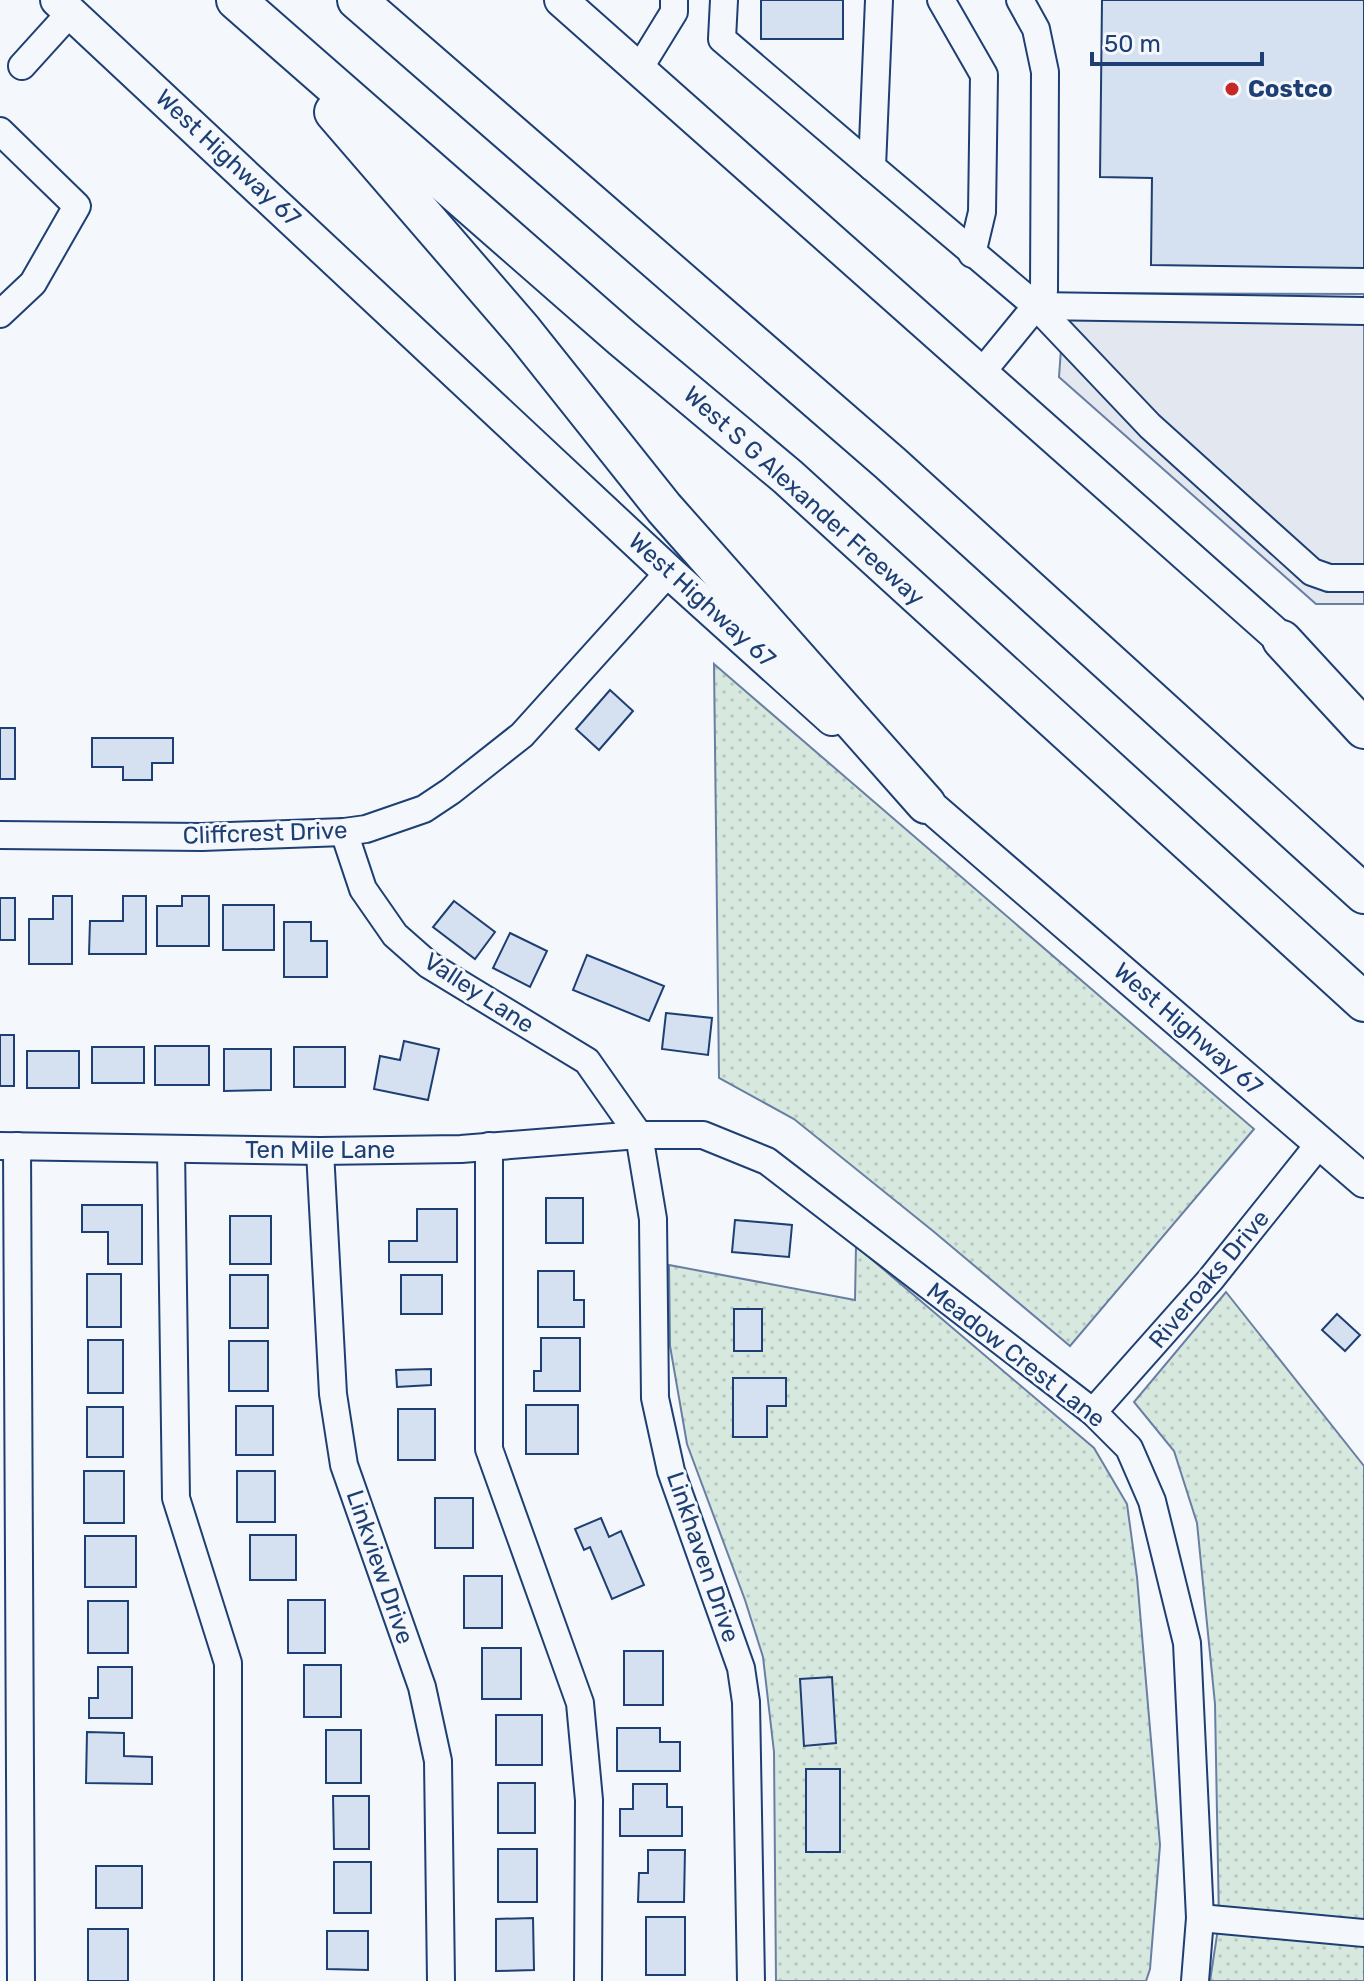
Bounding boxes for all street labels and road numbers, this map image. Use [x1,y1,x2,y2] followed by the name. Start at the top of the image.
[150,84,306,232] street label: West Highway 67
[678,381,930,611] street label: West S G Alexander Freeway
[623,527,781,673] street label: West Highway 67
[182,816,348,850] street label: Cliffcrest Drive
[419,947,539,1039] street label: Valley Lane
[1108,957,1268,1101] street label: West Highway 67
[245,1136,395,1164] street label: Ten Mile Lane
[1143,1204,1275,1354] street label: Riveroaks Drive
[921,1277,1111,1433] street label: Meadow Crest Lane
[661,1468,745,1646] street label: Linkhaven Drive
[341,1486,419,1648] street label: Linkview Drive

